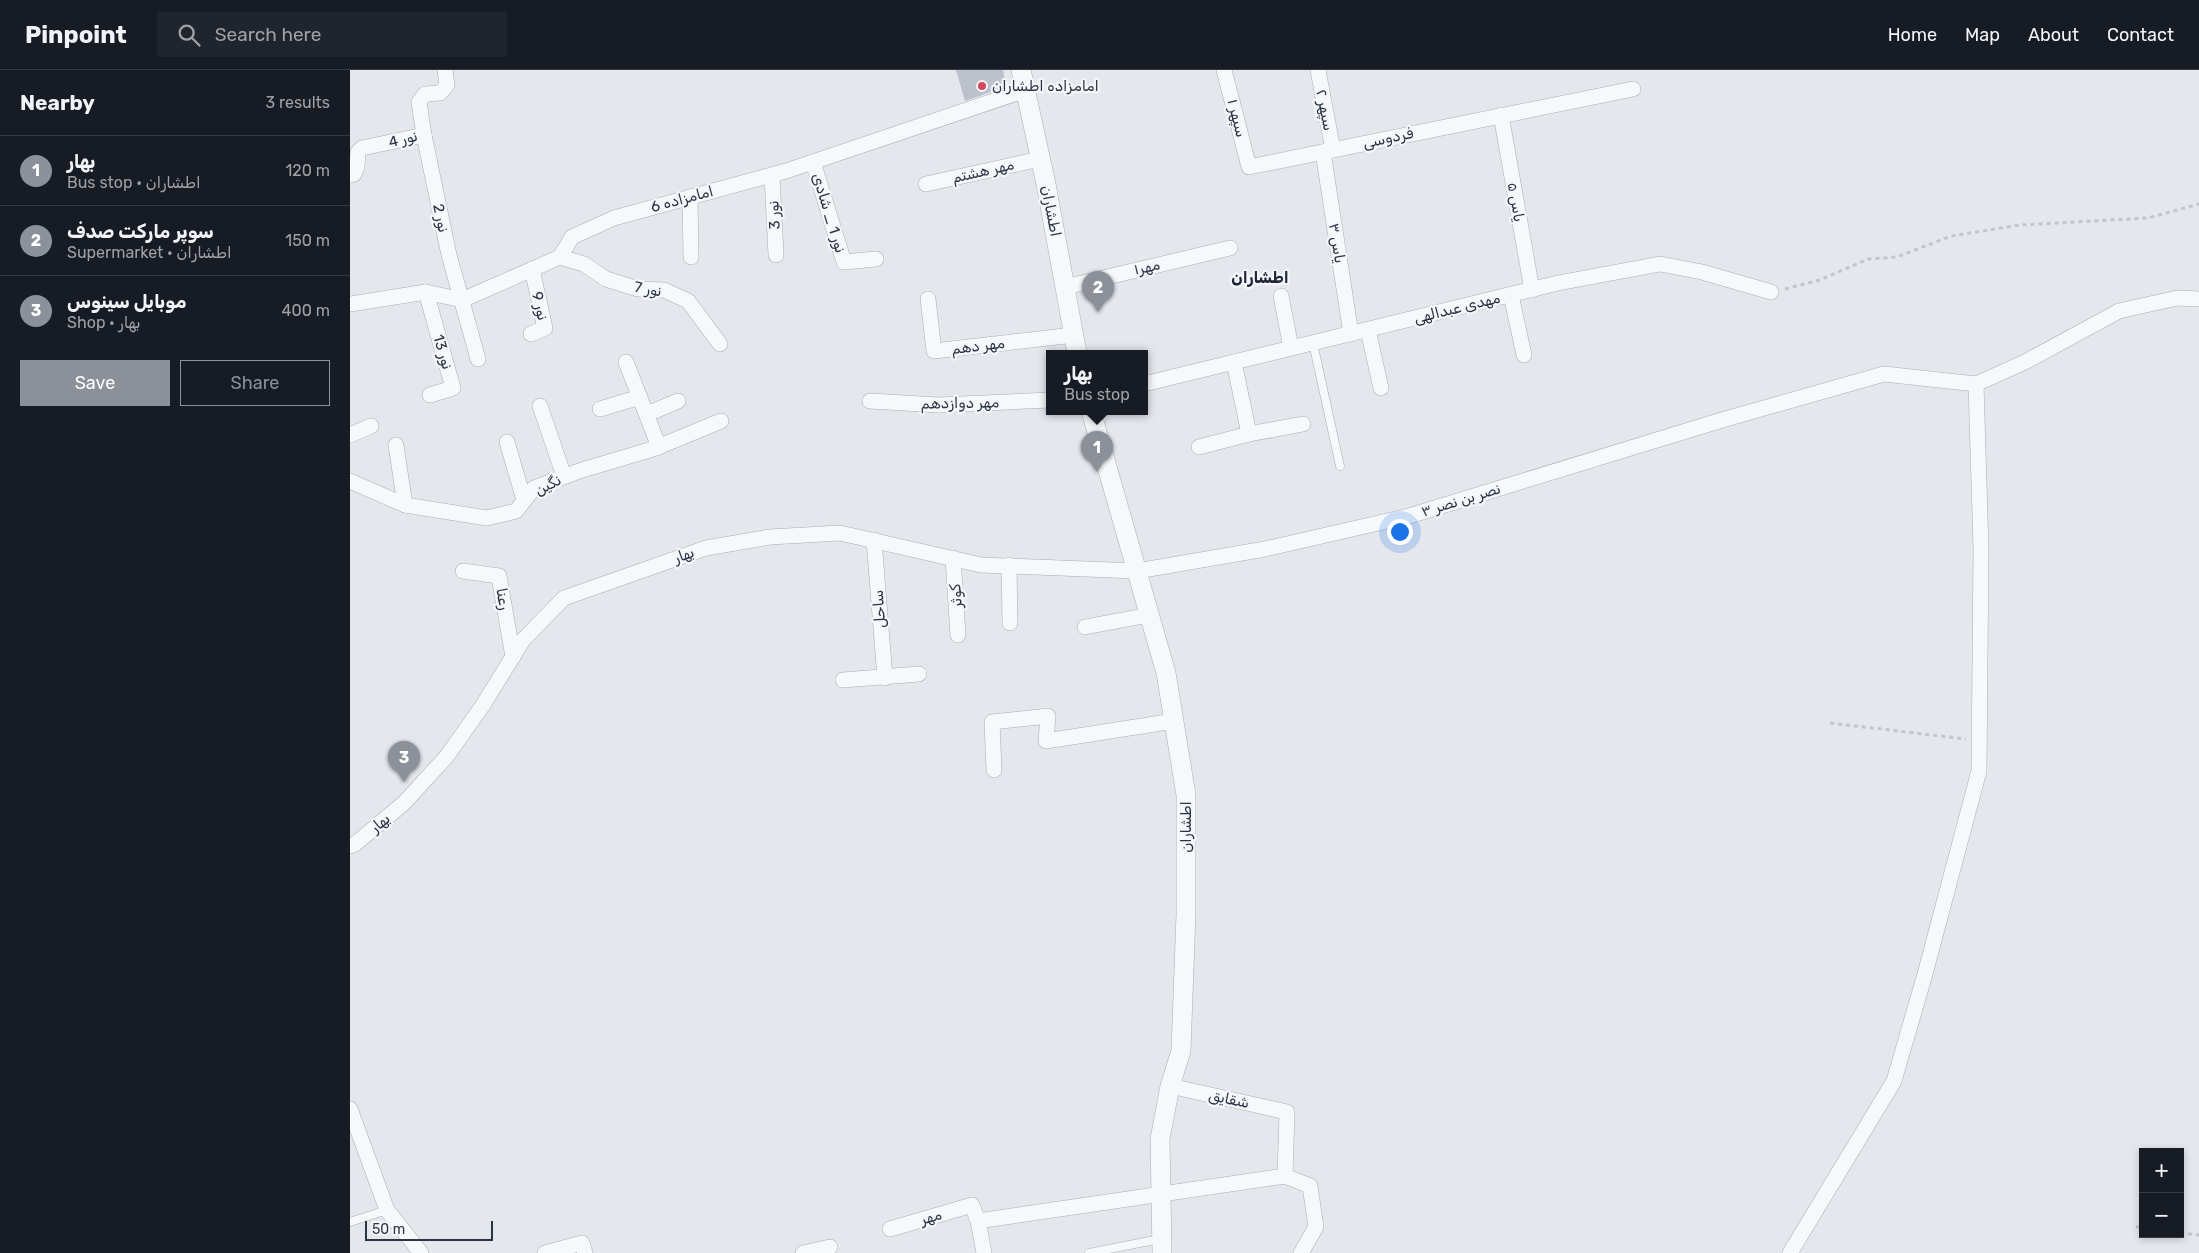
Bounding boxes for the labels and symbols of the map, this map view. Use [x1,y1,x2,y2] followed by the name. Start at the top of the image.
[992,77,1099,95] place label: امامزاده اطشاران
[976,80,988,92] marker: امامزاده اطشاران
[1311,88,1338,132] street label: سپهر ۲
[1223,97,1250,139] street label: سپهر ۱
[1361,124,1415,153] street label: فردوسی
[387,127,419,151] street label: نور 4
[950,155,1016,188] street label: مهر هشتم
[808,171,850,255] street label: نور 1 _ شادی
[1504,181,1528,223] street label: یاس ۵
[649,182,715,216] street label: امامزاده 6
[1037,184,1065,238] street label: اطشاران
[764,200,784,230] street label: نور 3
[429,202,453,234] street label: نور 2
[1325,222,1349,264] street label: یاس ۳
[1132,255,1162,279] street label: مهر۱
[1231,268,1289,287] district label: اطشاران
[1082,271,1114,312] pin: 2
[633,278,663,300] street label: نور 7
[1412,289,1502,327] street label: مهدی عبدالهی
[528,290,552,322] street label: نور 9
[429,332,457,372] street label: نور 13
[950,334,1006,359] street label: مهر دهم
[921,393,999,414] street label: مهر دوازدهم
[1081,431,1113,472] pin: 1
[532,471,564,499] street label: نگین
[1419,479,1503,521] street label: نصر بن نصر ۳
[1387,519,1413,545] your location
[670,543,697,567] street label: بهار
[946,583,966,610] street label: کوثر
[492,587,514,612] street label: رعنا
[869,589,889,629] street label: ساحل
[388,741,420,782] pin: 3
[1177,801,1195,853] street label: اطشاران
[366,810,394,837] street label: بهار
[1207,1086,1251,1112] street label: شقایق
[917,1205,944,1229] street label: مهر
[365,1218,492,1241] scale bar

